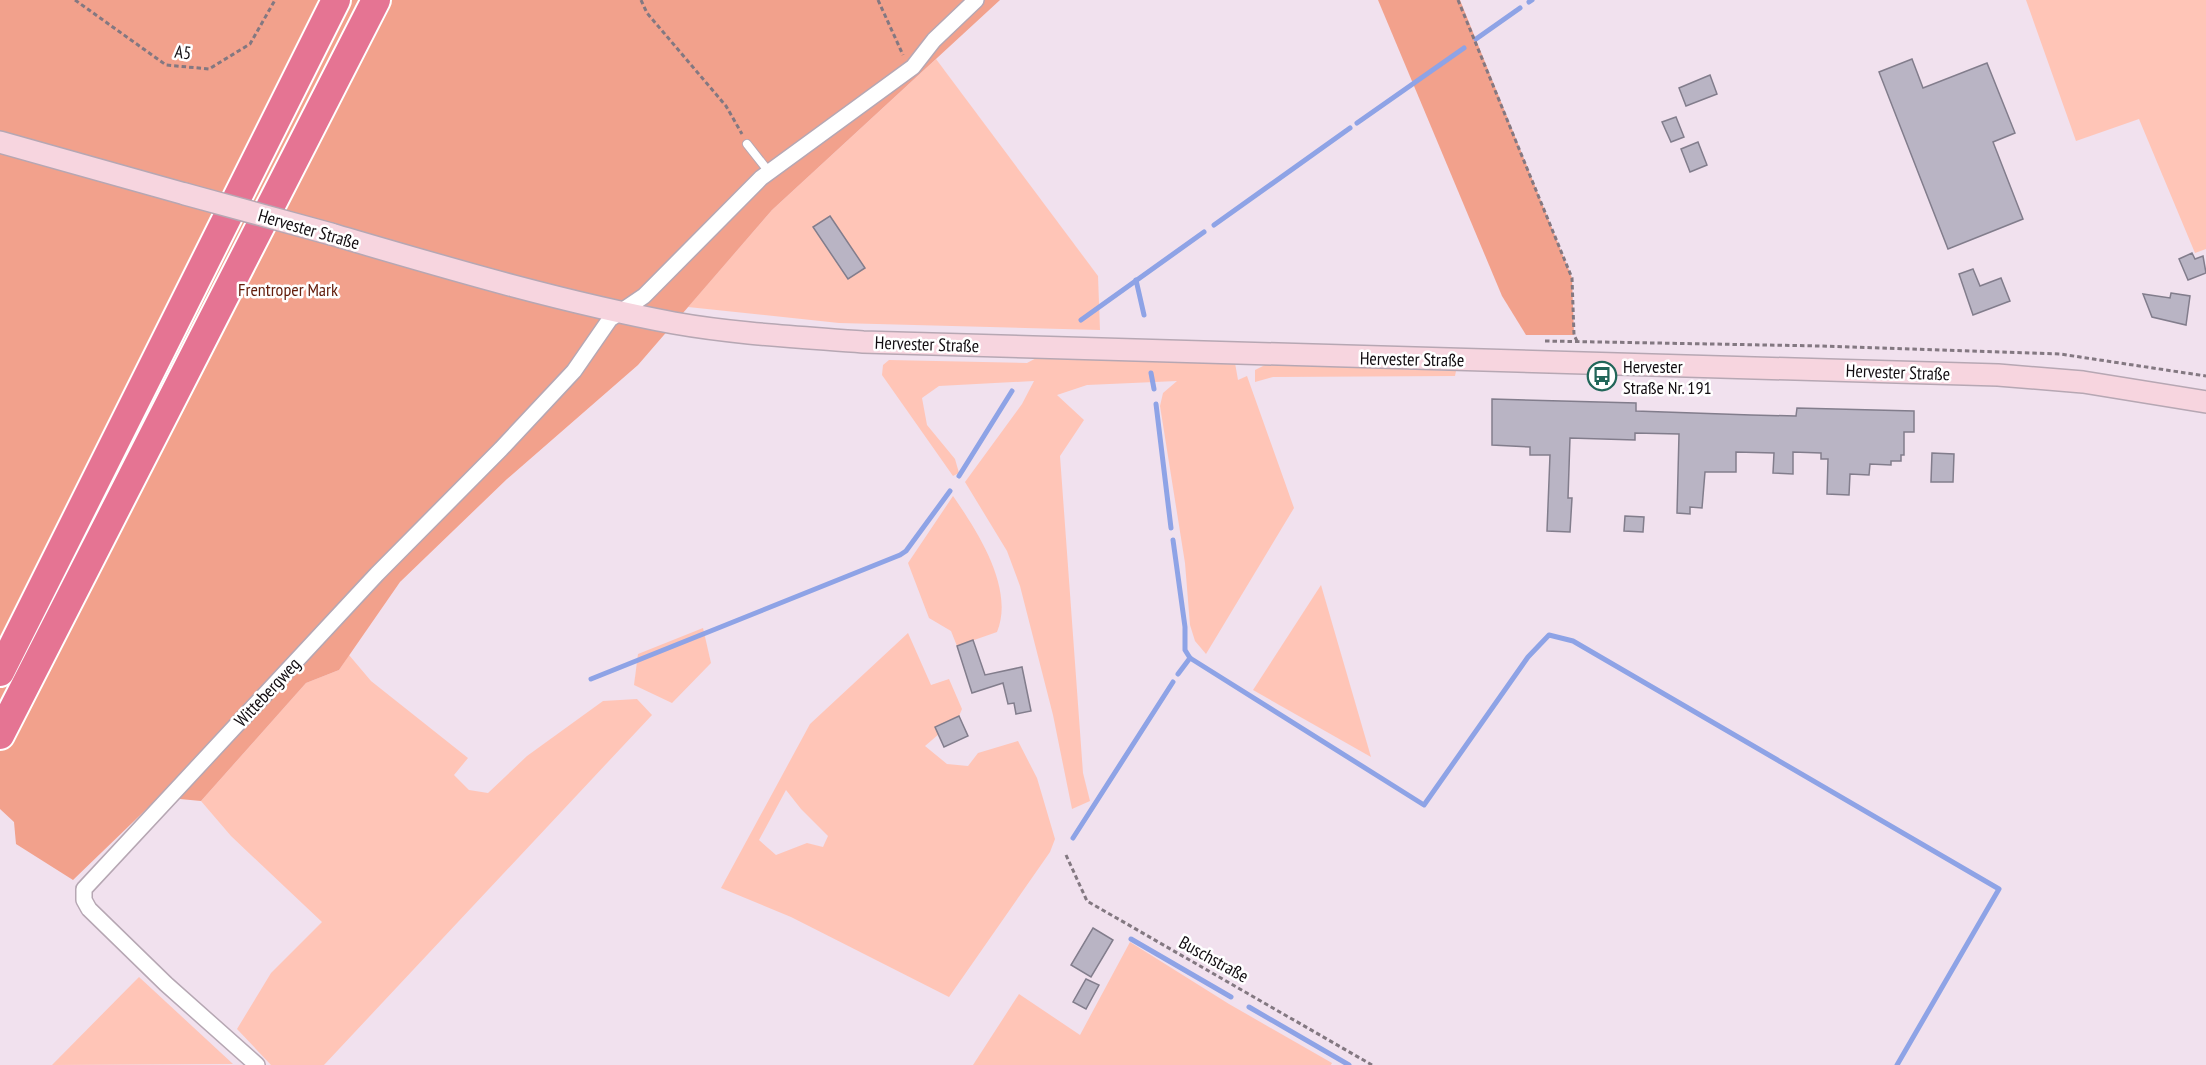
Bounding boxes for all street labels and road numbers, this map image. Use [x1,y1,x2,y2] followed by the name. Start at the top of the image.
[173,40,193,64] street label: A5
[256,204,362,254] street label: Hervester Straße
[874,331,980,357] street label: Hervester Straße
[1360,347,1464,371] street label: Hervester Straße
[1845,359,1951,385] street label: Hervester Straße
[229,652,305,732] street label: Wittebergweg
[1175,930,1253,988] street label: Buschstraße

